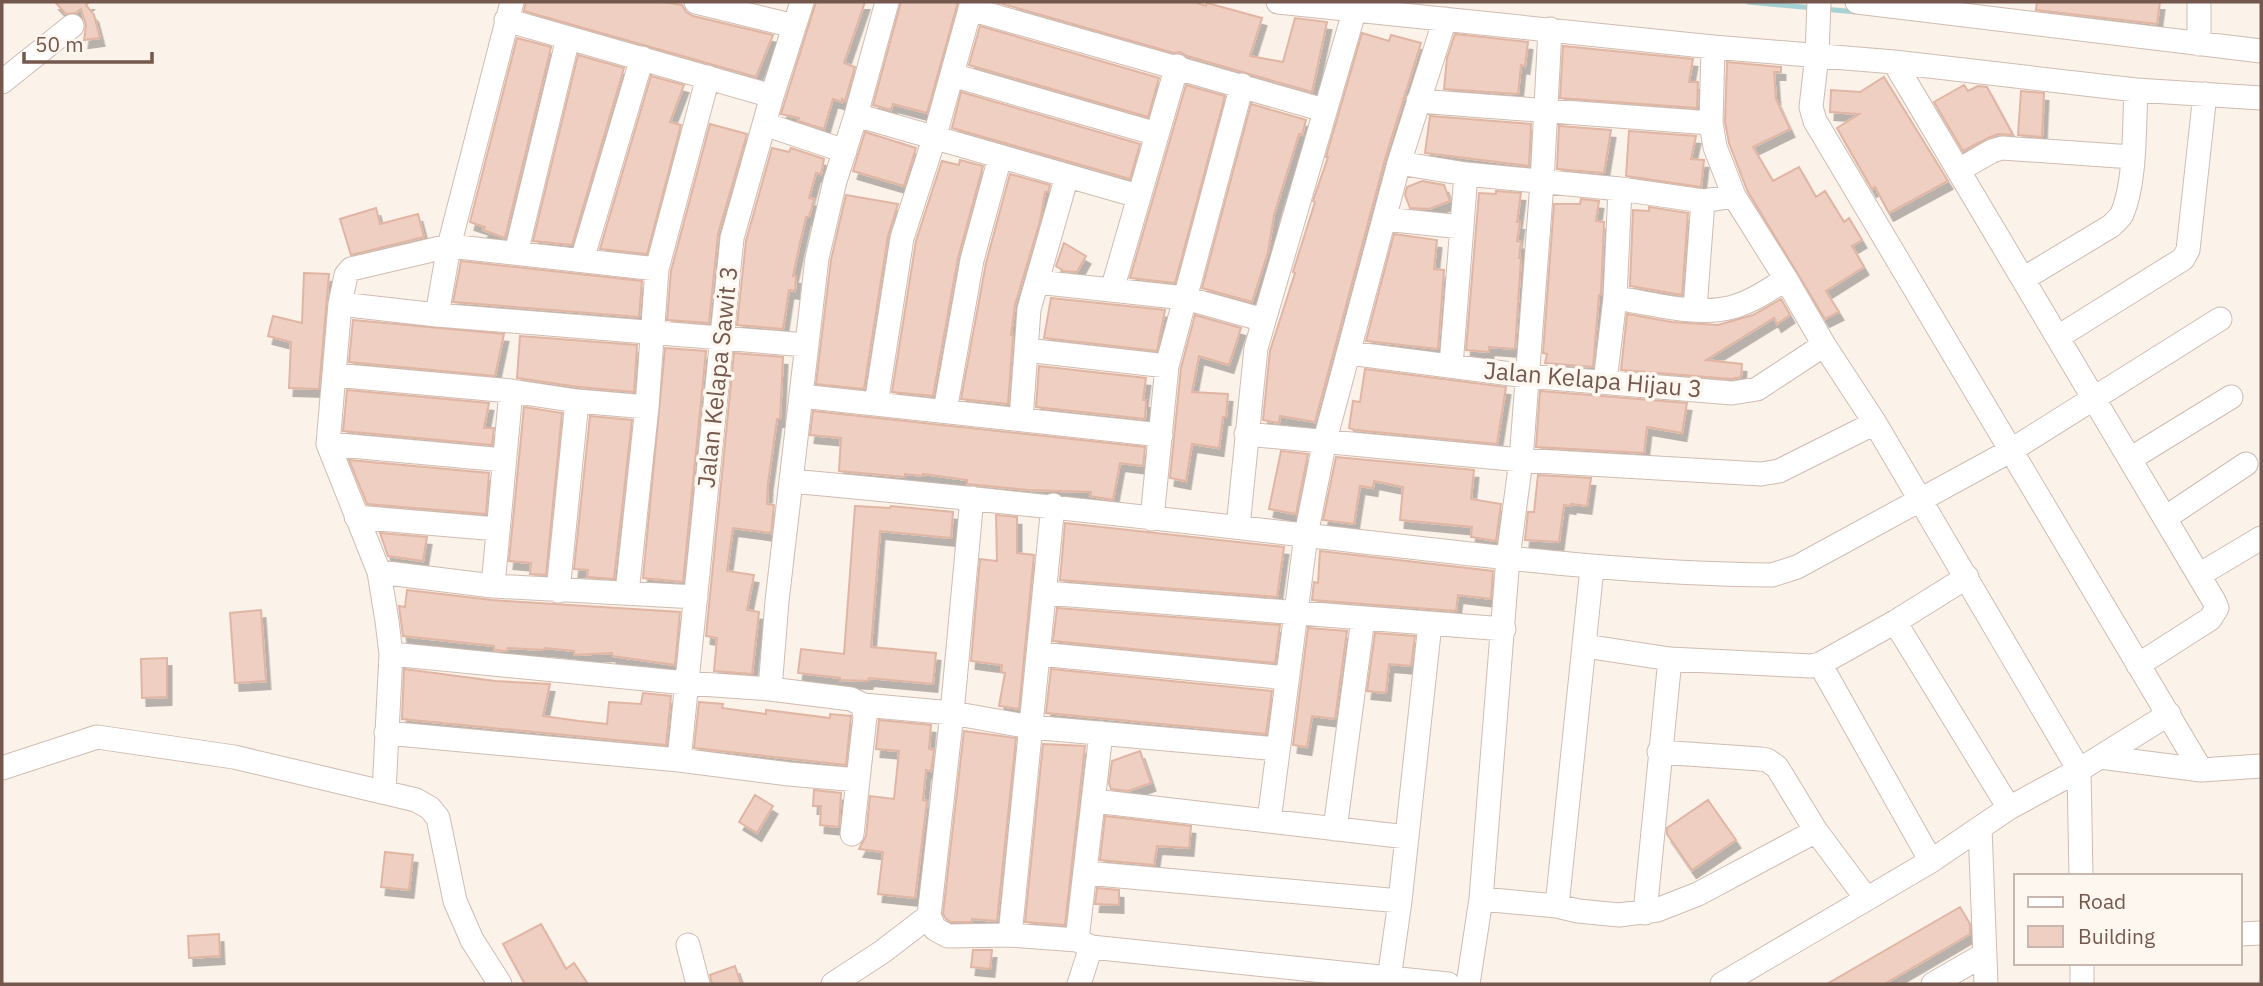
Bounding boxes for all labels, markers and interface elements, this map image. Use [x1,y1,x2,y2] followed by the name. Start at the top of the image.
[24,21,152,65] scale bar
[35,30,84,58] text: 50 m
[689,264,745,489] street label: Jalan Kelapa Sawit 3
[1483,354,1703,404] street label: Jalan Kelapa Hijau 3
[2014,874,2242,965] legend
[2078,887,2126,915] text: Road
[2078,922,2155,950] text: Building

